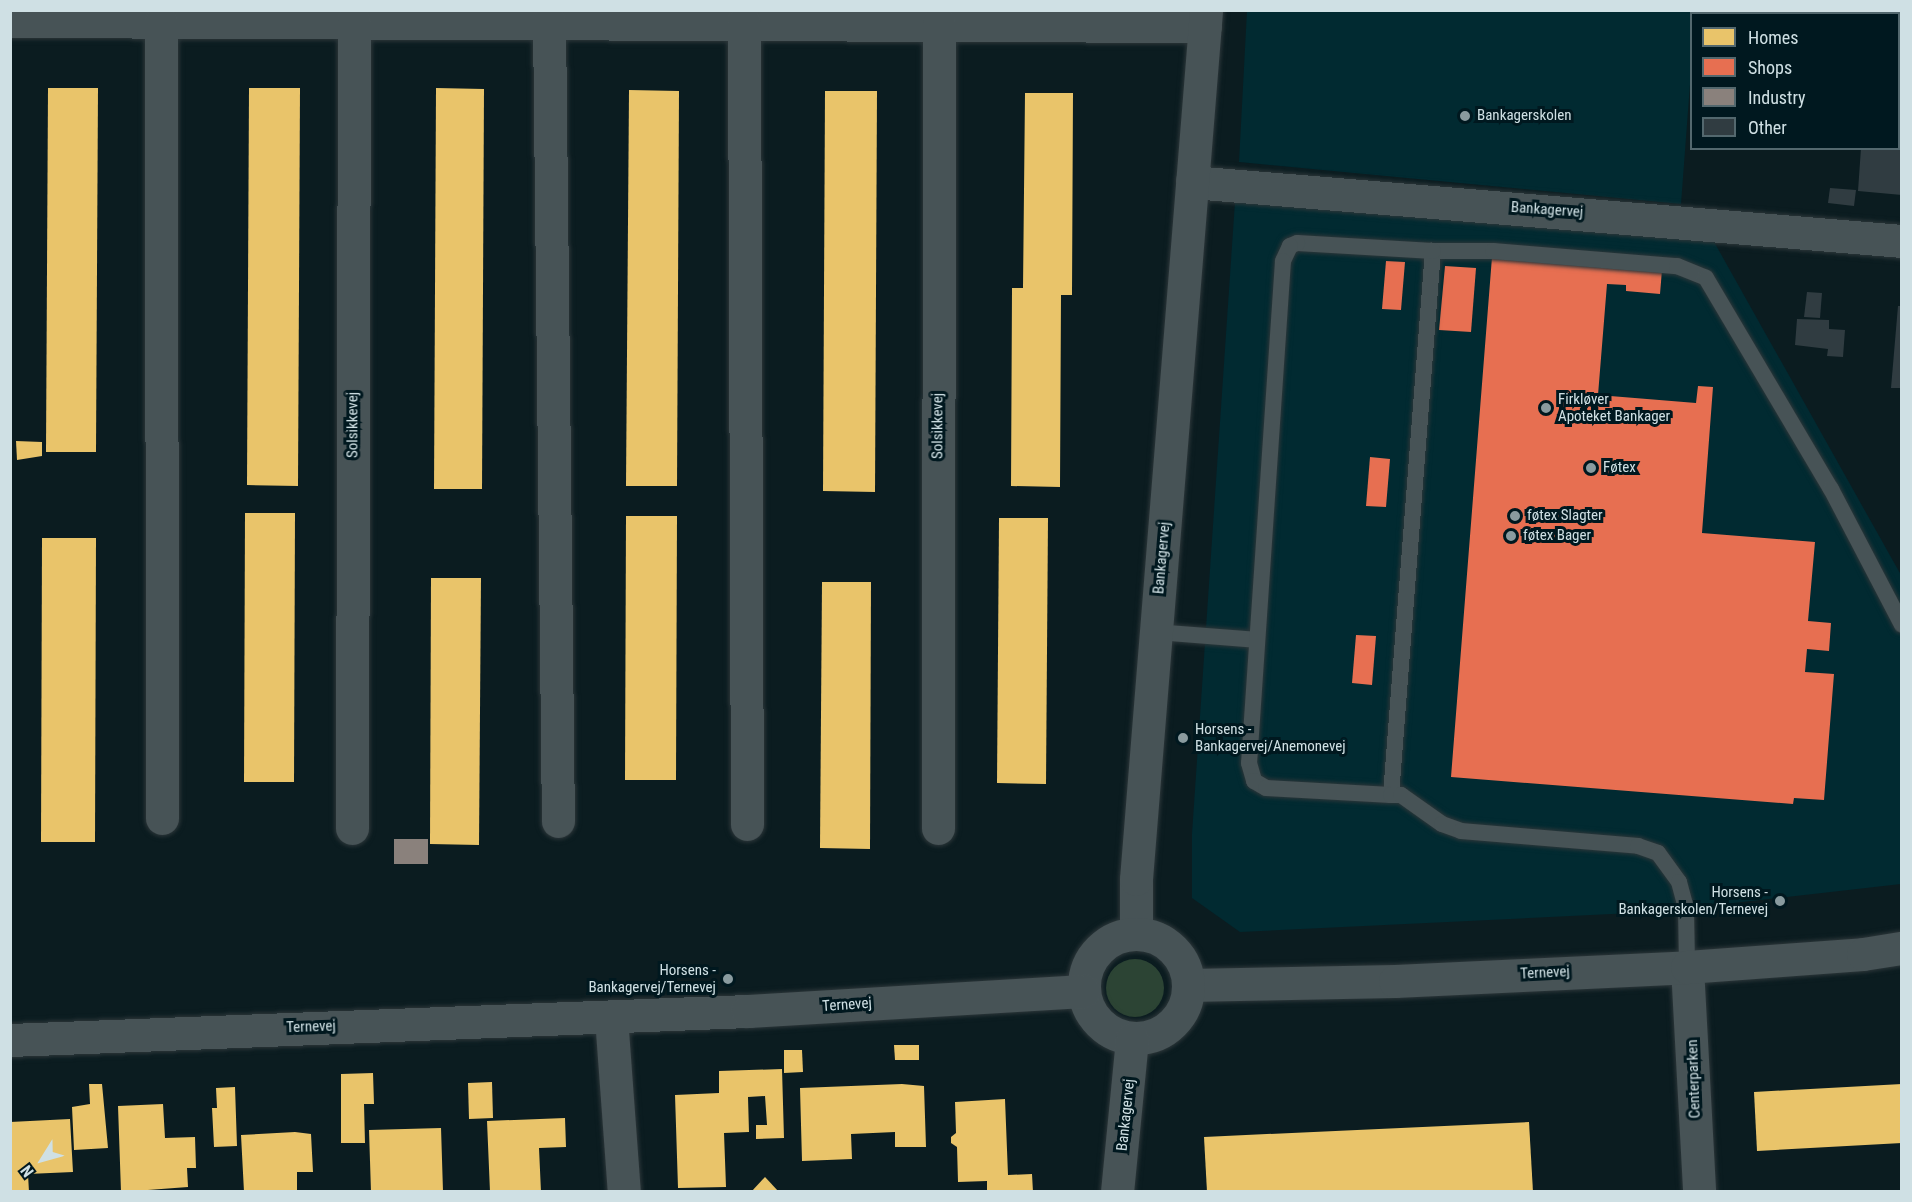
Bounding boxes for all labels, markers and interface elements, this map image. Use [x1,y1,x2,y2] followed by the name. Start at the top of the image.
[1690,12,1900,150] legend
[1748,27,1798,48] text: Homes
[1748,57,1792,78] text: Shops
[1748,87,1806,108] text: Industry
[1477,107,1571,125] place label: Bankagerskolen
[1458,109,1472,123] marker: Bankagerskolen
[1748,117,1787,138] text: Other
[1510,198,1584,222] street label: Bankagervej
[1558,390,1670,425] place label: Firkløver Apoteket Bankager
[344,392,362,458] street label: Solsikkevej
[929,393,947,459] street label: Solsikkevej
[1539,401,1553,415] marker: Firkløver Apoteket Bankager
[1603,459,1636,477] place label: Føtex
[1584,461,1598,475] marker: Føtex
[1527,507,1603,525] place label: føtex Slagter
[1508,509,1522,523] marker: føtex Slagter
[1150,521,1174,595] street label: Bankagervej
[1523,527,1591,545] place label: føtex Bager
[1504,529,1518,543] marker: føtex Bager
[1195,720,1346,755] place label: Horsens - Bankagervej/Anemonevej
[1176,731,1190,745] marker: Horsens - Bankagervej/Anemonevej
[1618,883,1768,918] place label: Horsens - Bankagerskolen/Ternevej
[1773,894,1787,908] marker: Horsens - Bankagerskolen/Ternevej
[588,961,716,996] place label: Horsens - Bankagervej/Ternevej
[1520,963,1570,983] street label: Ternevej
[721,972,735,986] marker: Horsens - Bankagervej/Ternevej
[822,994,872,1016] street label: Ternevej
[286,1017,336,1037] street label: Ternevej
[1684,1039,1704,1119] street label: Centerparken
[1113,1078,1139,1152] street label: Bankagervej
[12,1130,72,1190] north arrow
[17,1162,38,1181] text: N

